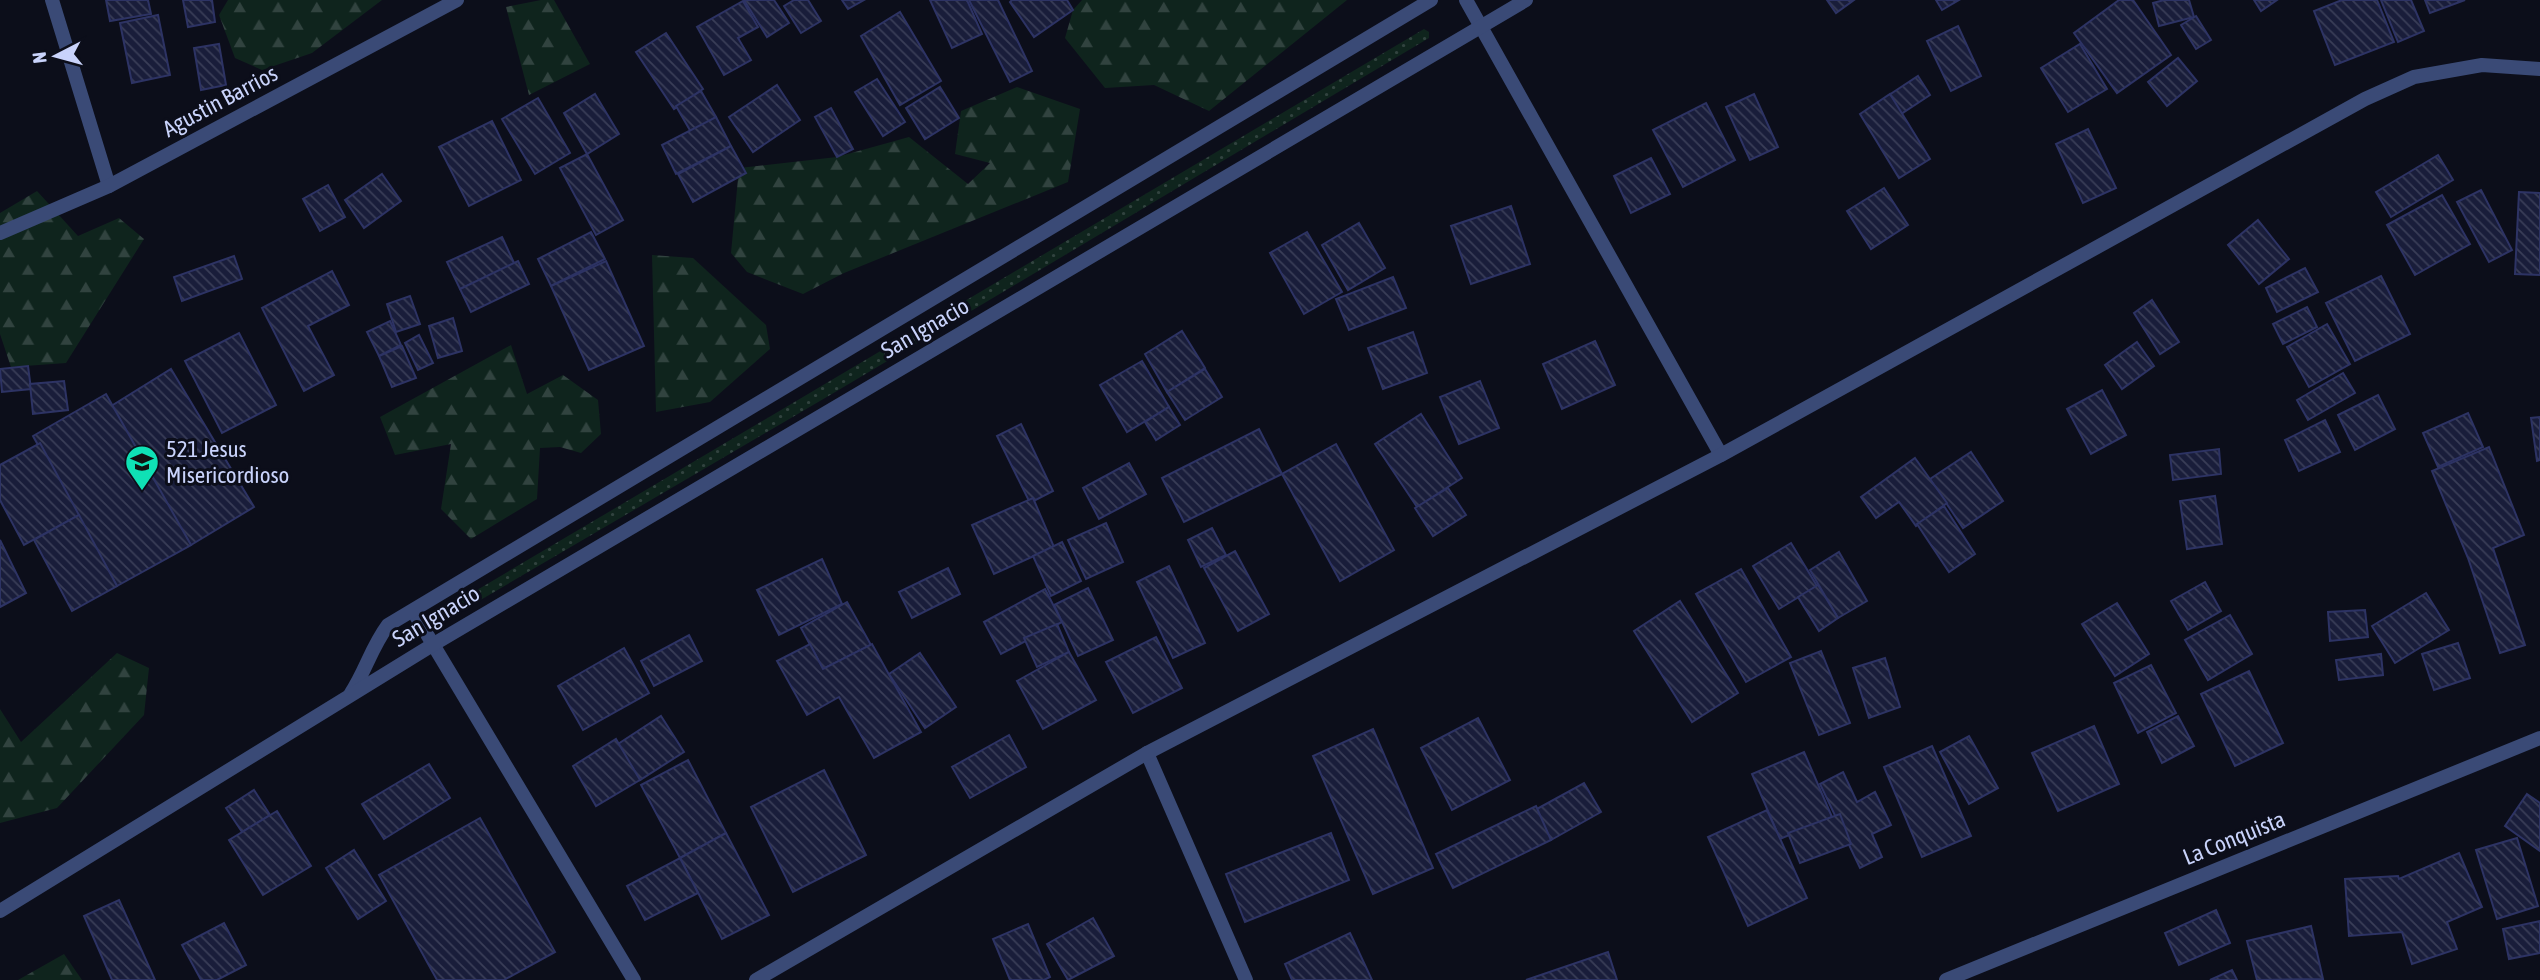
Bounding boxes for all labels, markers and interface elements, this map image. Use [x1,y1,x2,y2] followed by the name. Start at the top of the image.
[21,21,91,91] north arrow
[28,51,51,65] text: N
[158,60,282,142] street label: Agustin Barrios
[877,293,973,363] street label: San Ignacio
[166,436,289,488] place label: 521 Jesus Misericordioso
[123,443,161,492] school or university icon: 521 Jesus Misericordioso
[388,580,484,652] street label: San Ignacio
[2179,806,2289,870] street label: La Conquista

